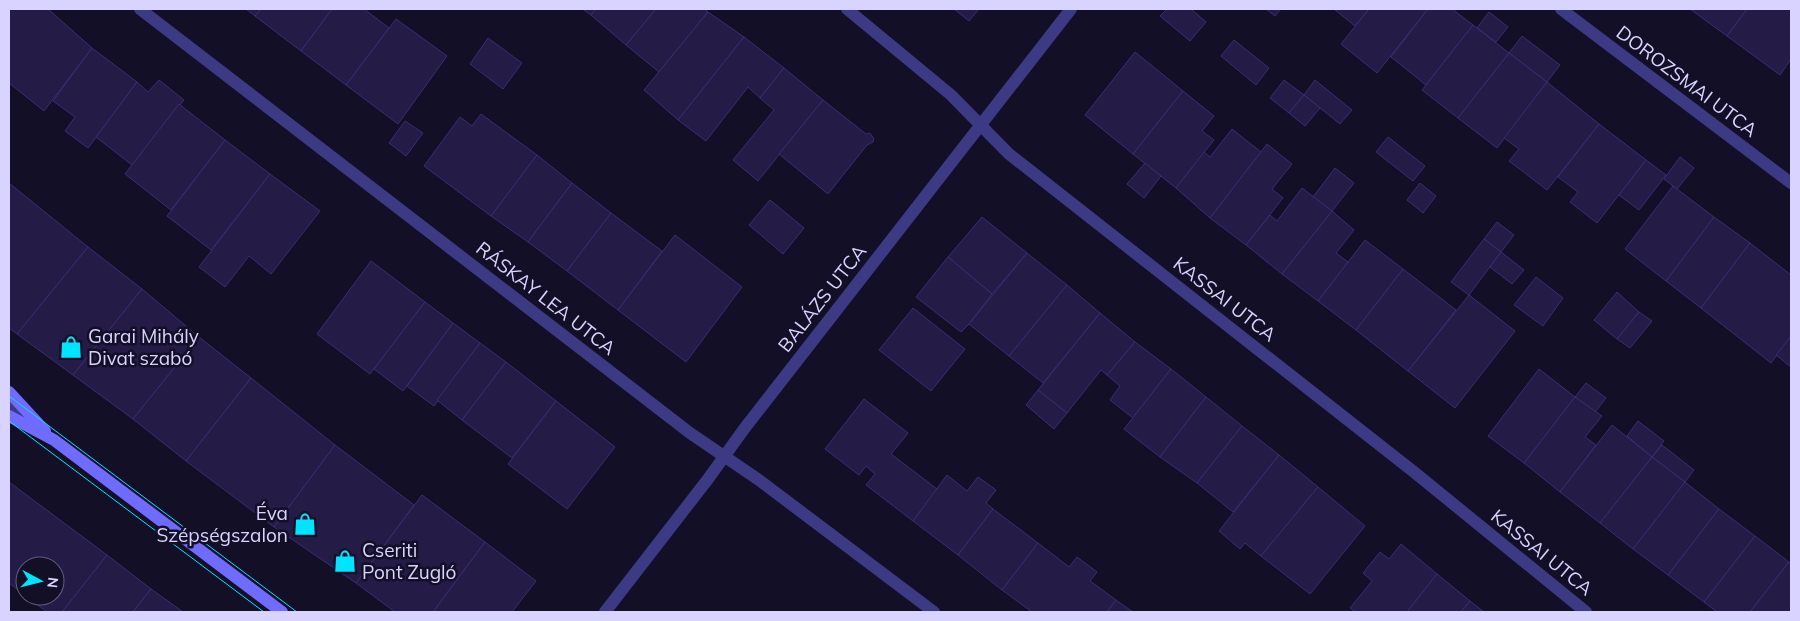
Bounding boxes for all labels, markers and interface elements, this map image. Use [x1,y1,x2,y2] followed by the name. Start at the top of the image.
[1612,20,1762,142] street label: DOROZSMAI UTCA
[471,236,621,360] street label: RÁSKAY LEA UTCA
[773,240,871,356] street label: BALÁZS UTCA
[1169,251,1281,347] street label: KASSAI UTCA
[88,324,199,370] place label: Garai Mihály Divat szabó
[58,334,84,360] shop icon: Garai Mihály Divat szabó
[157,501,288,547] place label: Éva Szépségszalon
[1486,504,1598,600] street label: KASSAI UTCA
[292,511,318,537] shop icon: Éva Szépségszalon
[362,538,456,584] place label: Cseriti Pont Zugló
[332,548,358,574] shop icon: Cseriti Pont Zugló
[15,556,65,606] north arrow
[43,576,62,589] text: N

